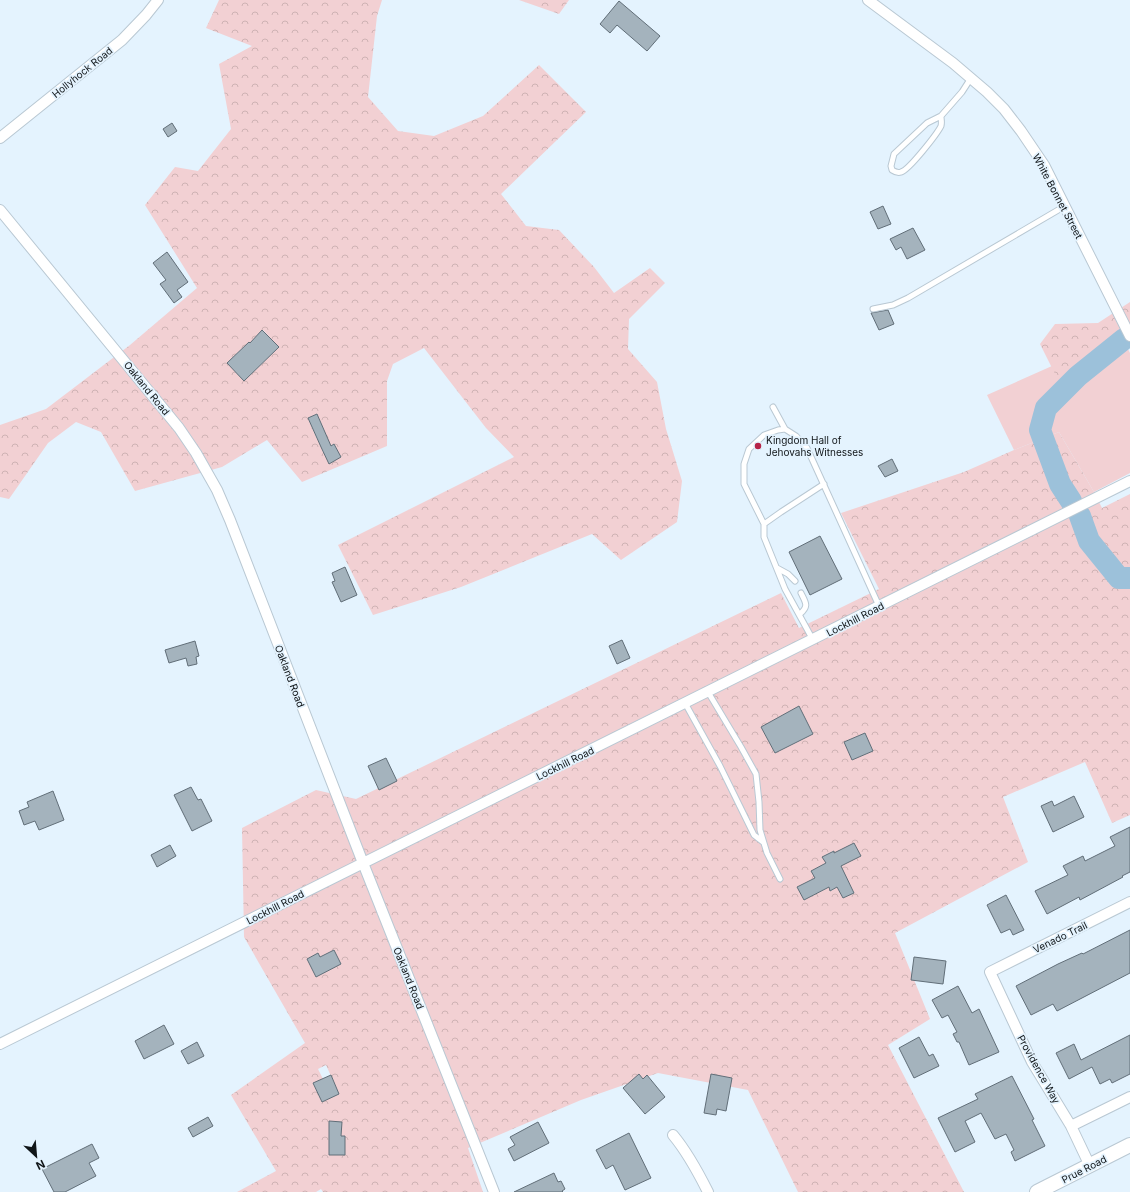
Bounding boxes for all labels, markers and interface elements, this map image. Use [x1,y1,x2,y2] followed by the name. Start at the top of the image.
[49,44,115,100] street label: Hollyhock Road
[1031,151,1086,241] street label: White Bonnet Street
[122,359,172,417] street label: Oakland Road
[766,434,863,458] place label: Kingdom Hall of Jehovahs Witnesses
[753,441,763,451] marker: Kingdom Hall of Jehovahs Witnesses
[824,599,886,639] street label: Lockhill Road
[273,643,307,709] street label: Oakland Road
[534,744,596,782] street label: Lockhill Road
[244,887,306,927] street label: Lockhill Road
[1031,919,1089,955] street label: Venado Trail
[391,945,427,1011] street label: Oakland Road
[1015,1033,1063,1106] street label: Providence Way
[16,1136,56,1176] north arrow
[1060,1153,1108,1185] street label: Prue Road
[34,1157,47,1173] text: N

